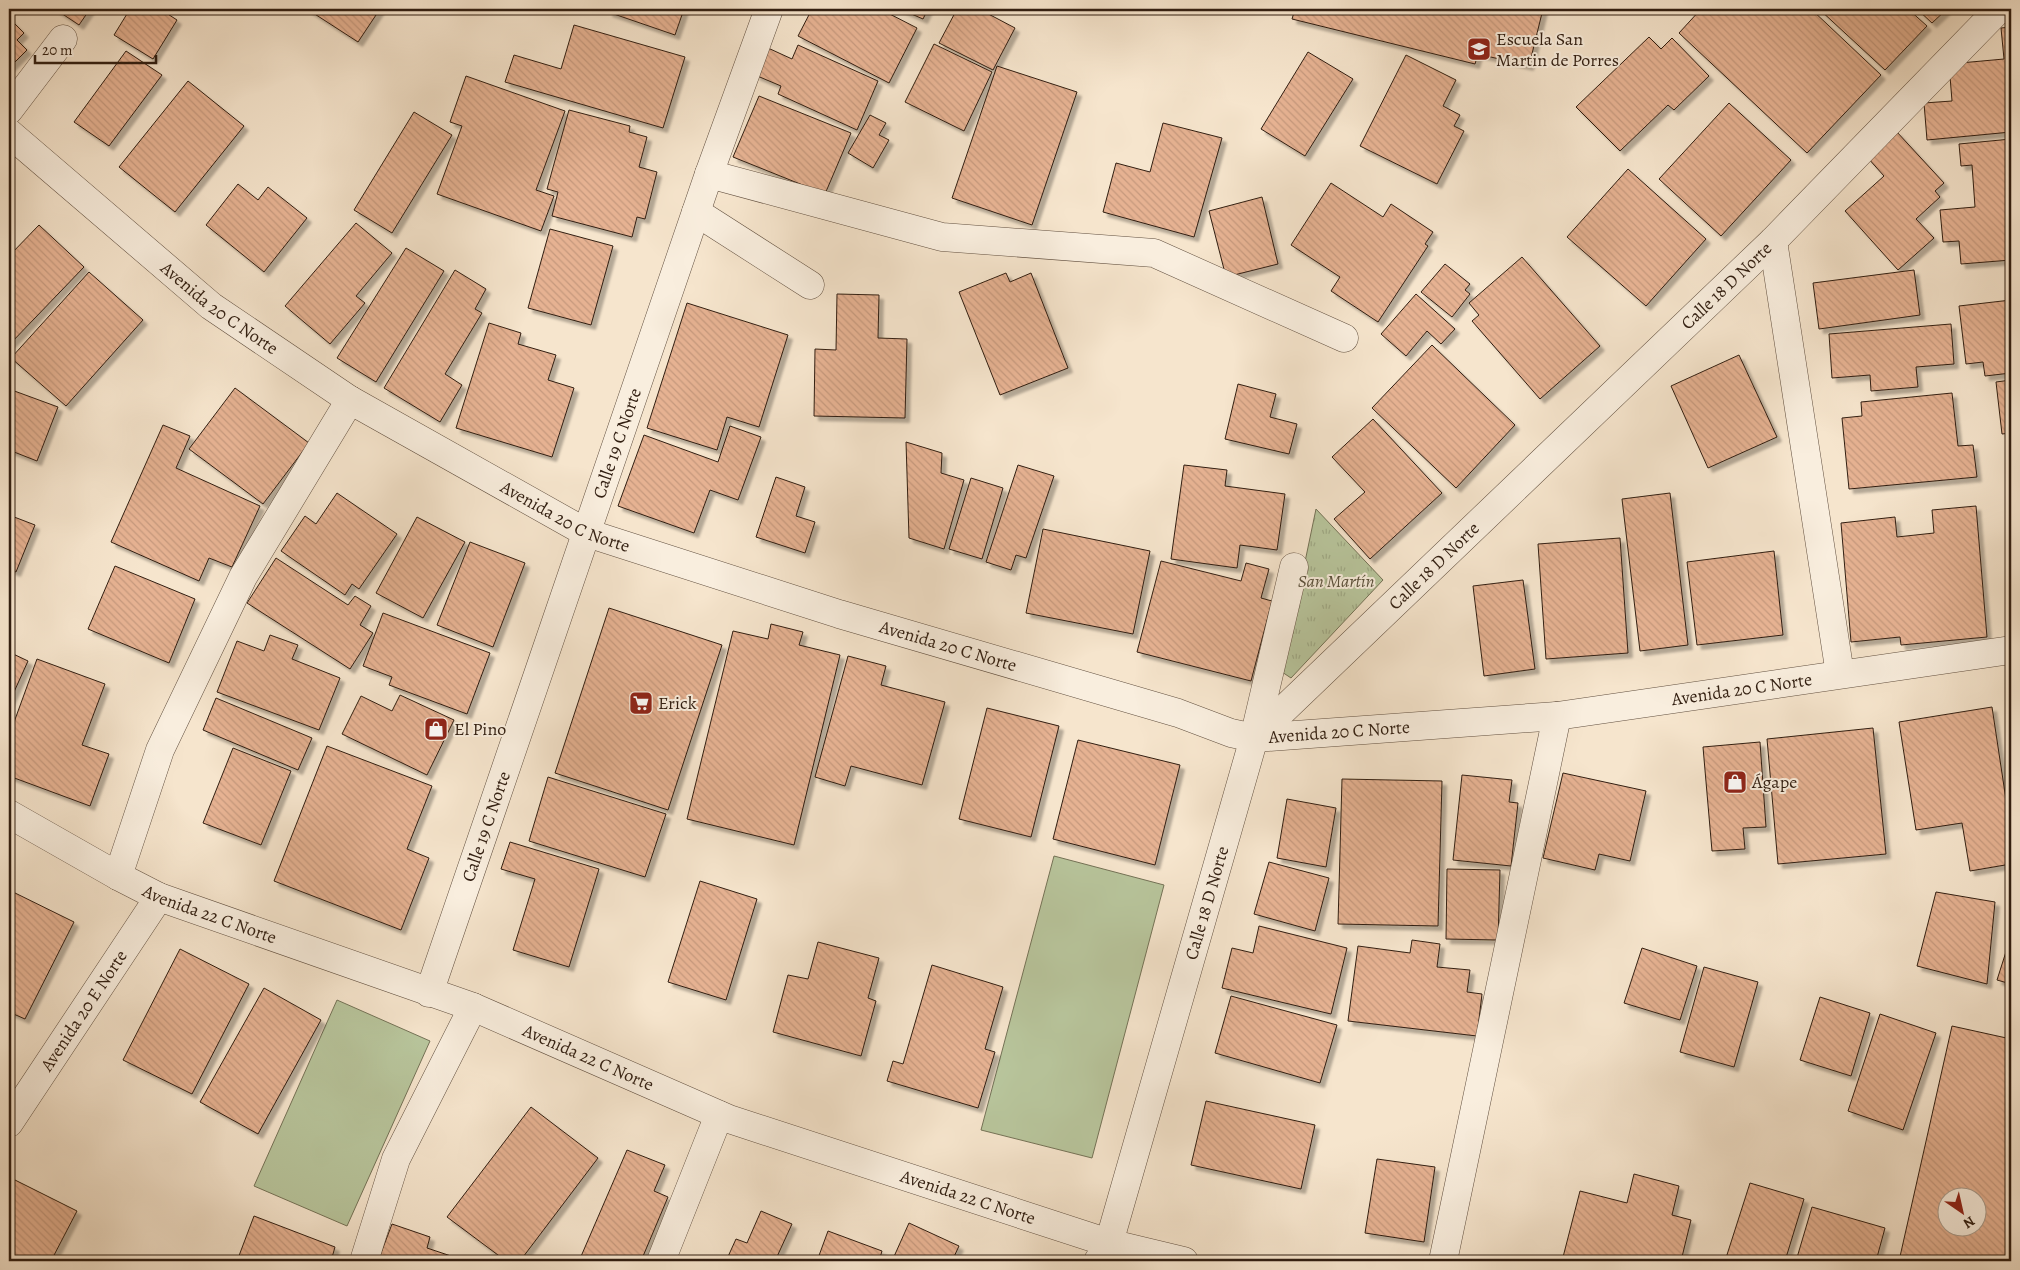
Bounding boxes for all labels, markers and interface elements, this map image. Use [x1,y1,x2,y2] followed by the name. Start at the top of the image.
[1496,27,1619,72] place label: Escuela San Martin de Porres
[35,32,156,64] scale bar
[1466,36,1492,62] school or university icon: Escuela San Martin de Porres
[42,40,73,60] text: 20 m
[1676,236,1777,335] street label: Calle 18 D Norte
[155,255,283,360] street label: Avenida 20 C Norte
[587,385,647,502] street label: Calle 19 C Norte
[495,474,633,558] street label: Avenida 20 C Norte
[1383,517,1485,615] street label: Calle 18 D Norte
[1298,569,1374,593] park label: San Martín
[876,614,1020,677] street label: Avenida 20 C Norte
[1669,667,1814,711] street label: Avenida 20 C Norte
[628,690,654,716] supermarket icon: Erick
[658,691,697,715] place label: Erick
[1267,715,1411,749] street label: Avenida 20 C Norte
[423,716,449,742] shop icon: El Pino
[454,717,506,741] place label: El Pino
[456,768,516,885] street label: Calle 19 C Norte
[1722,769,1748,795] shop icon: Ágape
[1751,770,1797,794] place label: Ágape
[1179,843,1234,963] street label: Calle 18 D Norte
[138,878,280,949] street label: Avenida 22 C Norte
[34,945,133,1077] street label: Avenida 20 E Norte
[518,1018,658,1097] street label: Avenida 22 C Norte
[896,1163,1039,1230] street label: Avenida 22 C Norte
[1938,1188,1988,1238] north arrow
[1959,1212,1979,1233] text: N

